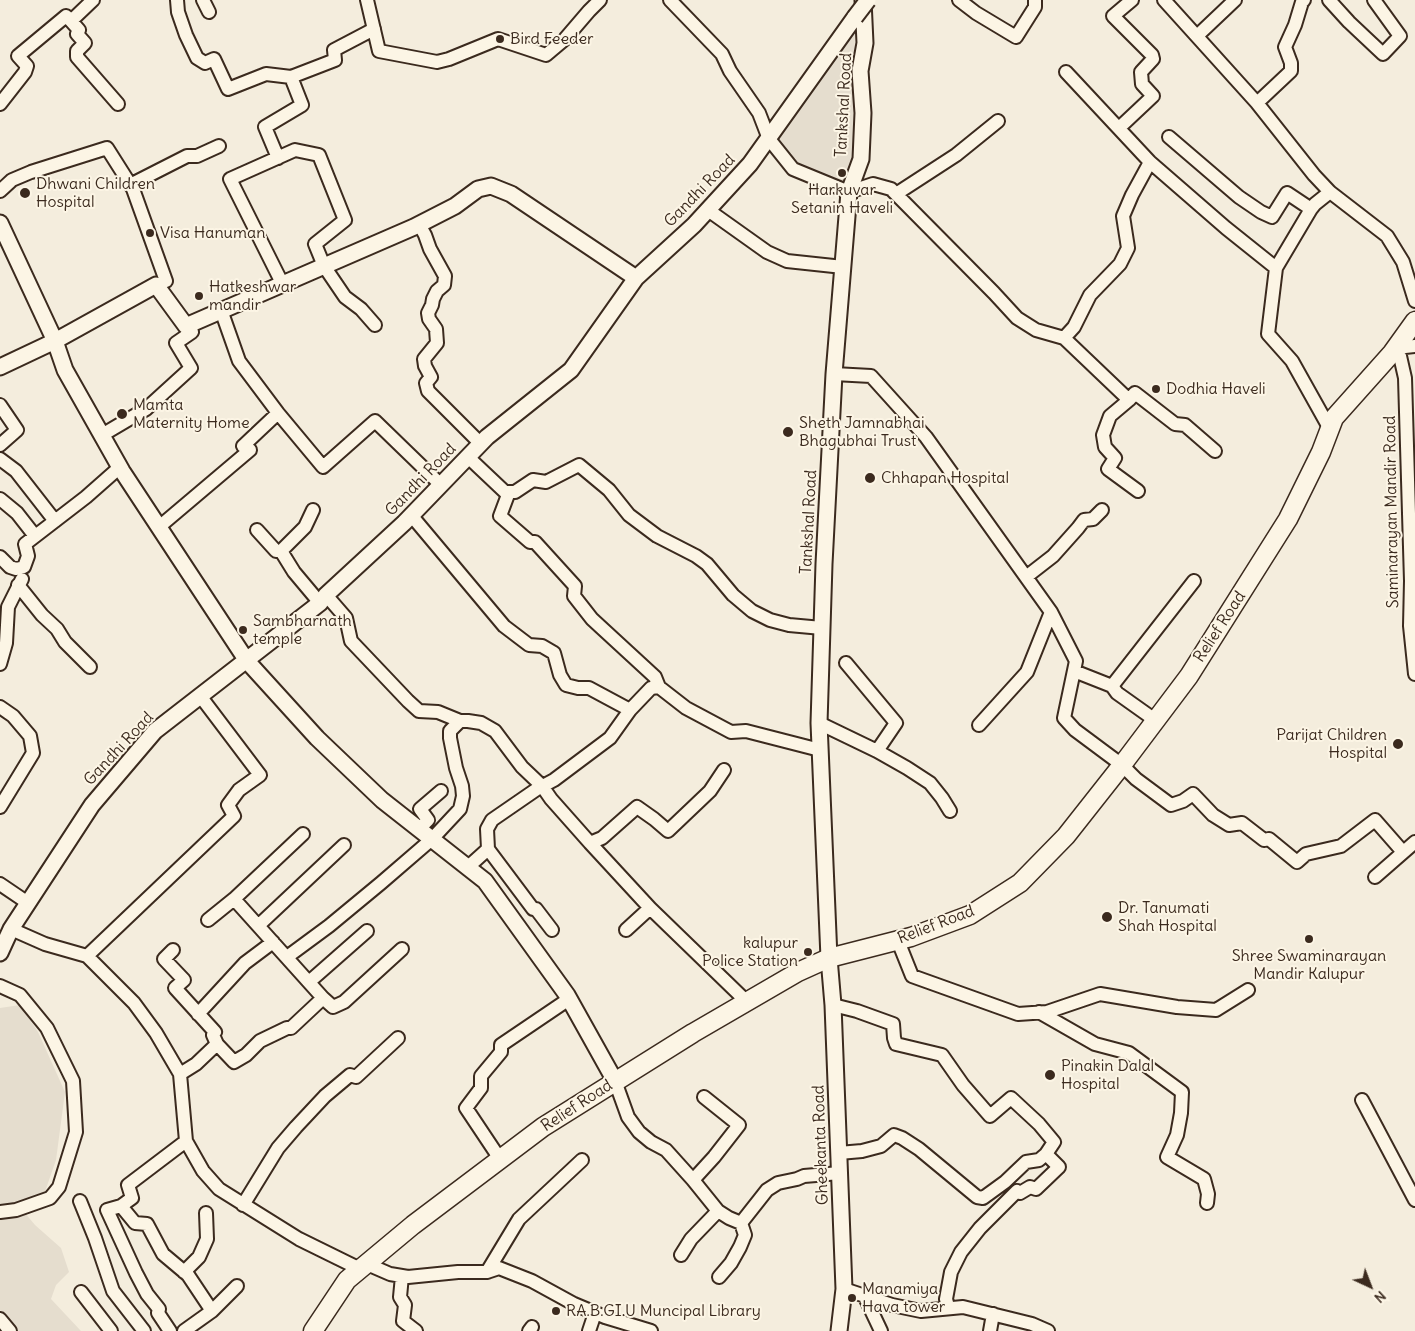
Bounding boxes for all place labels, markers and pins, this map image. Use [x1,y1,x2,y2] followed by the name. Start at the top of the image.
[510,29,594,49] place label: Bird Feeder
[494,33,506,45] marker: Bird Feeder
[836,167,848,179] marker: Harkuvar Setanin Haveli
[36,174,155,212] place label: Dhwani Children Hospital
[791,180,893,218] place label: Harkuvar Setanin Haveli
[18,186,32,200] marker: Dhwani Children Hospital
[160,223,265,243] place label: Visa Hanuman
[144,227,156,239] marker: Visa Hanuman
[209,277,296,315] place label: Hatkeshwar mandir
[193,290,205,302] marker: Hatkeshwar mandir
[1166,379,1266,399] place label: Dodhia Haveli
[1150,383,1162,395] marker: Dodhia Haveli
[133,395,250,433] place label: Mamta Maternity Home
[115,407,129,421] marker: Mamta Maternity Home
[799,413,925,451] place label: Sheth Jamnabhai Bhagubhai Trust
[781,425,795,439] marker: Sheth Jamnabhai Bhagubhai Trust
[881,468,1009,488] place label: Chhapan Hospital
[863,471,877,485] marker: Chhapan Hospital
[253,611,352,649] place label: Sambharnath temple
[237,624,249,636] marker: Sambharnath temple
[1276,725,1387,763] place label: Parijat Children Hospital
[1391,737,1405,751] marker: Parijat Children Hospital
[1118,898,1217,936] place label: Dr. Tanumati Shah Hospital
[1100,910,1114,924] marker: Dr. Tanumati Shah Hospital
[702,933,798,971] place label: kalupur Police Station
[1303,933,1315,945] marker: Shree Swaminarayan Mandir Kalupur
[802,946,814,958] marker: kalupur Police Station
[1232,946,1386,984] place label: Shree Swaminarayan Mandir Kalupur
[1061,1056,1154,1094] place label: Pinakin Dalal Hospital
[1043,1068,1057,1082] marker: Pinakin Dalal Hospital
[862,1279,945,1317] place label: Manamiya Hava tower
[846,1292,858,1304] marker: Manamiya Hava tower
[566,1301,761,1321] place label: RA.B.GI.U Muncipal Library
[550,1305,562,1317] marker: RA.B.GI.U Muncipal Library

